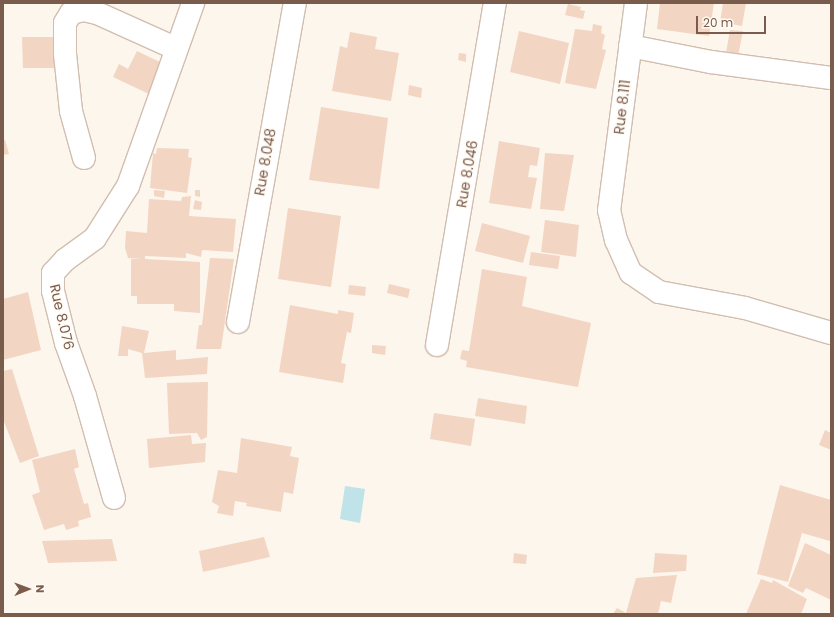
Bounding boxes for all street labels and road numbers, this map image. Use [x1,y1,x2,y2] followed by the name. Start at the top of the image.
[610,79,634,135] street label: Rue 8.111
[251,127,279,197] street label: Rue 8.048
[453,139,481,209] street label: Rue 8.046
[46,282,78,352] street label: Rue 8.076

